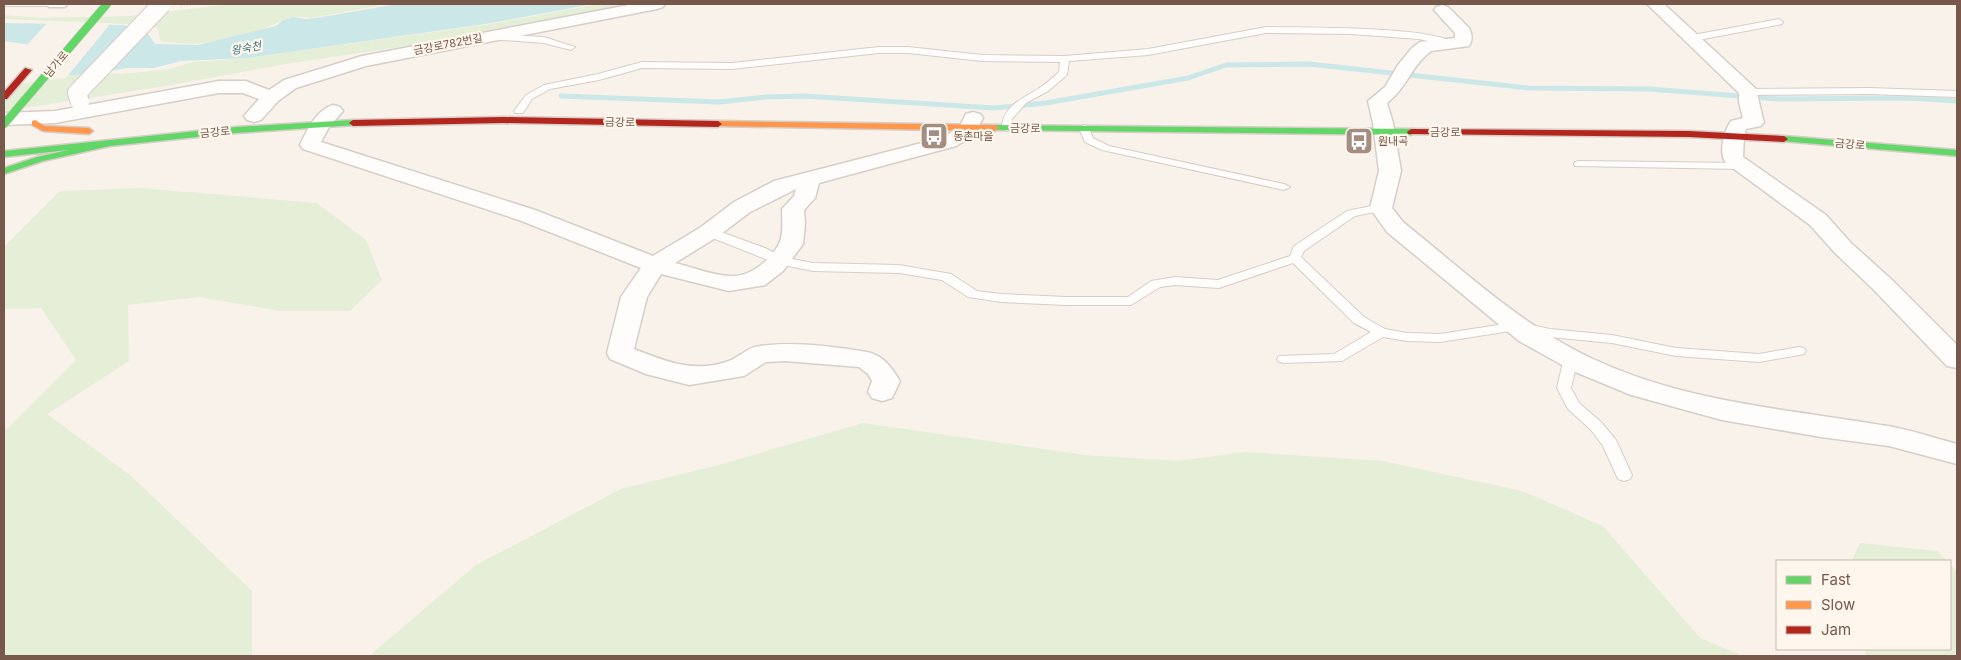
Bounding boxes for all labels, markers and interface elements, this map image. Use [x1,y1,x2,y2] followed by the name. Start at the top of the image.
[412,30,484,58] street label: 금강로782번길
[230,38,264,58] water label: 왕숙천
[41,48,71,80] street label: 남가로
[605,115,635,129] street label: 금강로
[919,121,949,151] bus stop icon: 동촌마을
[1010,121,1040,135] street label: 금강로
[199,123,231,141] street label: 금강로
[1430,125,1460,139] street label: 금강로
[1344,126,1374,156] bus stop icon: 원내곡
[953,129,993,143] place label: 동촌마을
[1378,134,1408,148] place label: 원내곡
[1834,136,1866,152] street label: 금강로
[1776,560,1951,650] legend
[1821,570,1851,589] text: Fast
[1821,595,1855,614] text: Slow
[1821,620,1851,639] text: Jam

